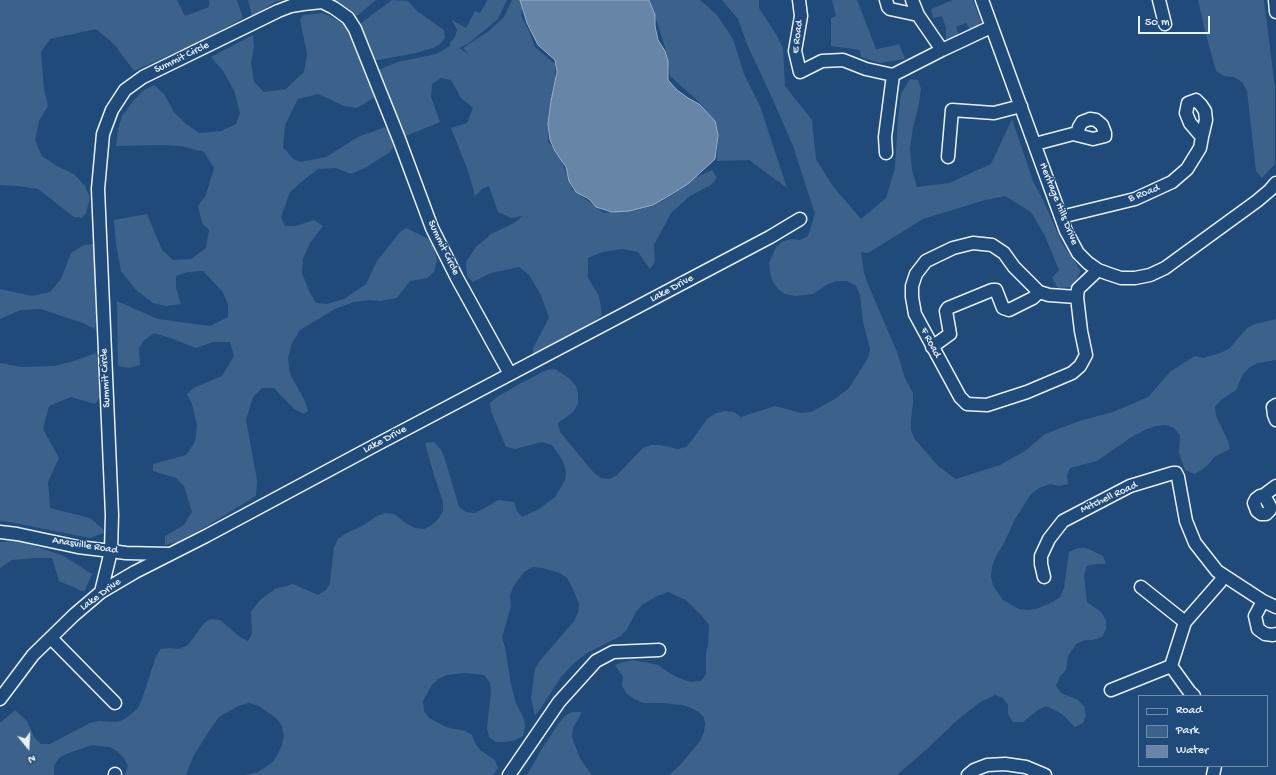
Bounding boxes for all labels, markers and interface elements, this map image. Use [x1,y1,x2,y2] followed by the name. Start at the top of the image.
[1140,8,1212,34] scale bar
[1145,16,1170,30] text: 50 m
[789,20,807,54] street label: E Road
[152,39,212,77] street label: Summit Circle
[1035,161,1081,247] street label: Heritage Hills Drive
[1127,182,1161,206] street label: B Road
[424,218,462,278] street label: Summit Circle
[648,272,696,306] street label: Lake Drive
[917,326,943,360] street label: F Road
[98,348,114,408] street label: Summit Circle
[361,423,409,457] street label: Lake Drive
[1078,479,1140,517] street label: Mitchell Road
[51,534,119,558] street label: Anasville Road
[78,576,124,614] street label: Lake Drive
[1138,695,1268,767] legend
[1176,704,1202,718] text: Road
[1176,724,1199,738] text: Park
[8,727,48,767] north arrow
[1176,744,1208,758] text: Water
[26,752,37,765] text: N

